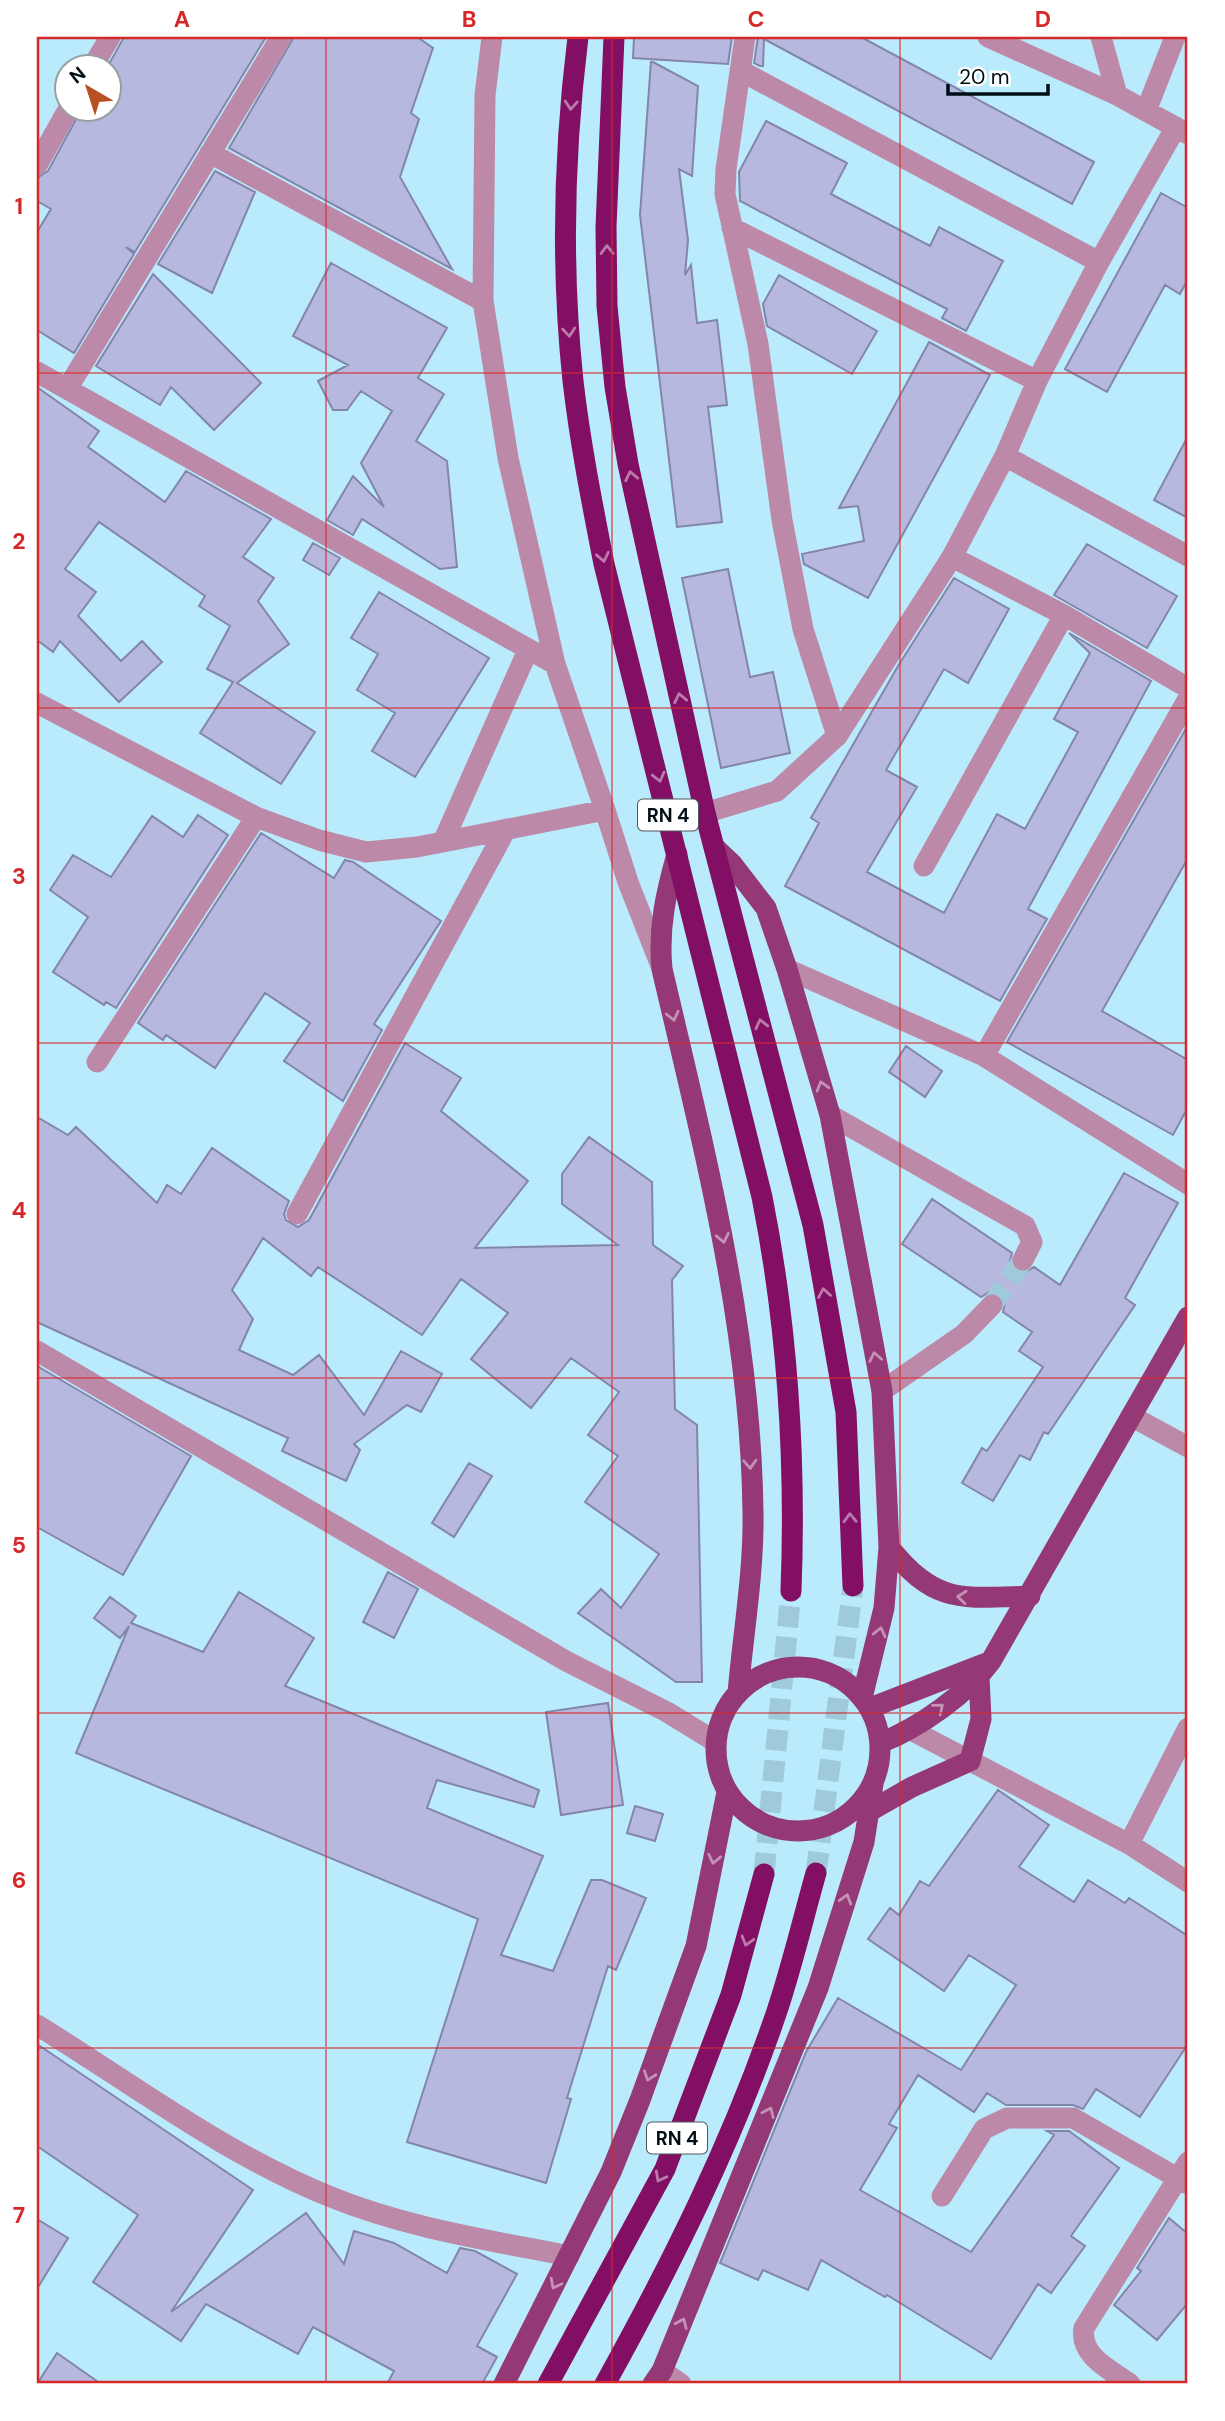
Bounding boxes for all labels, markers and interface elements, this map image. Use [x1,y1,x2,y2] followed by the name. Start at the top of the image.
[174,4,190,34] text: A
[462,4,476,34] text: B
[748,4,764,34] text: C
[1035,4,1051,34] text: D
[52,52,122,122] north arrow
[948,52,1048,96] scale bar
[64,61,91,89] text: N
[959,63,1010,91] text: 20 m
[564,99,579,110] one-way arrow
[15,191,23,221] text: 1
[599,245,614,256] one-way arrow
[561,327,576,338] one-way arrow
[624,470,639,482] one-way arrow
[12,526,26,556] text: 2
[595,551,610,563] one-way arrow
[673,692,688,704] one-way arrow
[651,771,665,783] one-way arrow
[638,800,698,830] road number: RN 4
[12,861,26,891] text: 3
[665,1010,679,1022] one-way arrow
[755,1018,769,1030] one-way arrow
[815,1080,830,1092] one-way arrow
[12,1195,27,1225] text: 4
[714,1232,729,1244] one-way arrow
[817,1287,832,1299] one-way arrow
[869,1351,884,1363] one-way arrow
[743,1459,758,1470] one-way arrow
[843,1512,858,1523] one-way arrow
[12,1530,26,1560] text: 5
[956,1589,968,1604] one-way arrow
[871,1626,886,1638] one-way arrow
[931,1704,943,1717] one-way arrow
[707,1853,722,1865] one-way arrow
[12,1865,26,1895] text: 6
[838,1893,853,1905] one-way arrow
[741,1934,756,1946] one-way arrow
[643,2070,657,2082] one-way arrow
[761,2107,775,2120] one-way arrow
[647,2122,707,2154] road number: RN 4
[655,2170,669,2182] one-way arrow
[13,2200,25,2230] text: 7
[550,2276,564,2289] one-way arrow
[674,2317,688,2329] one-way arrow

